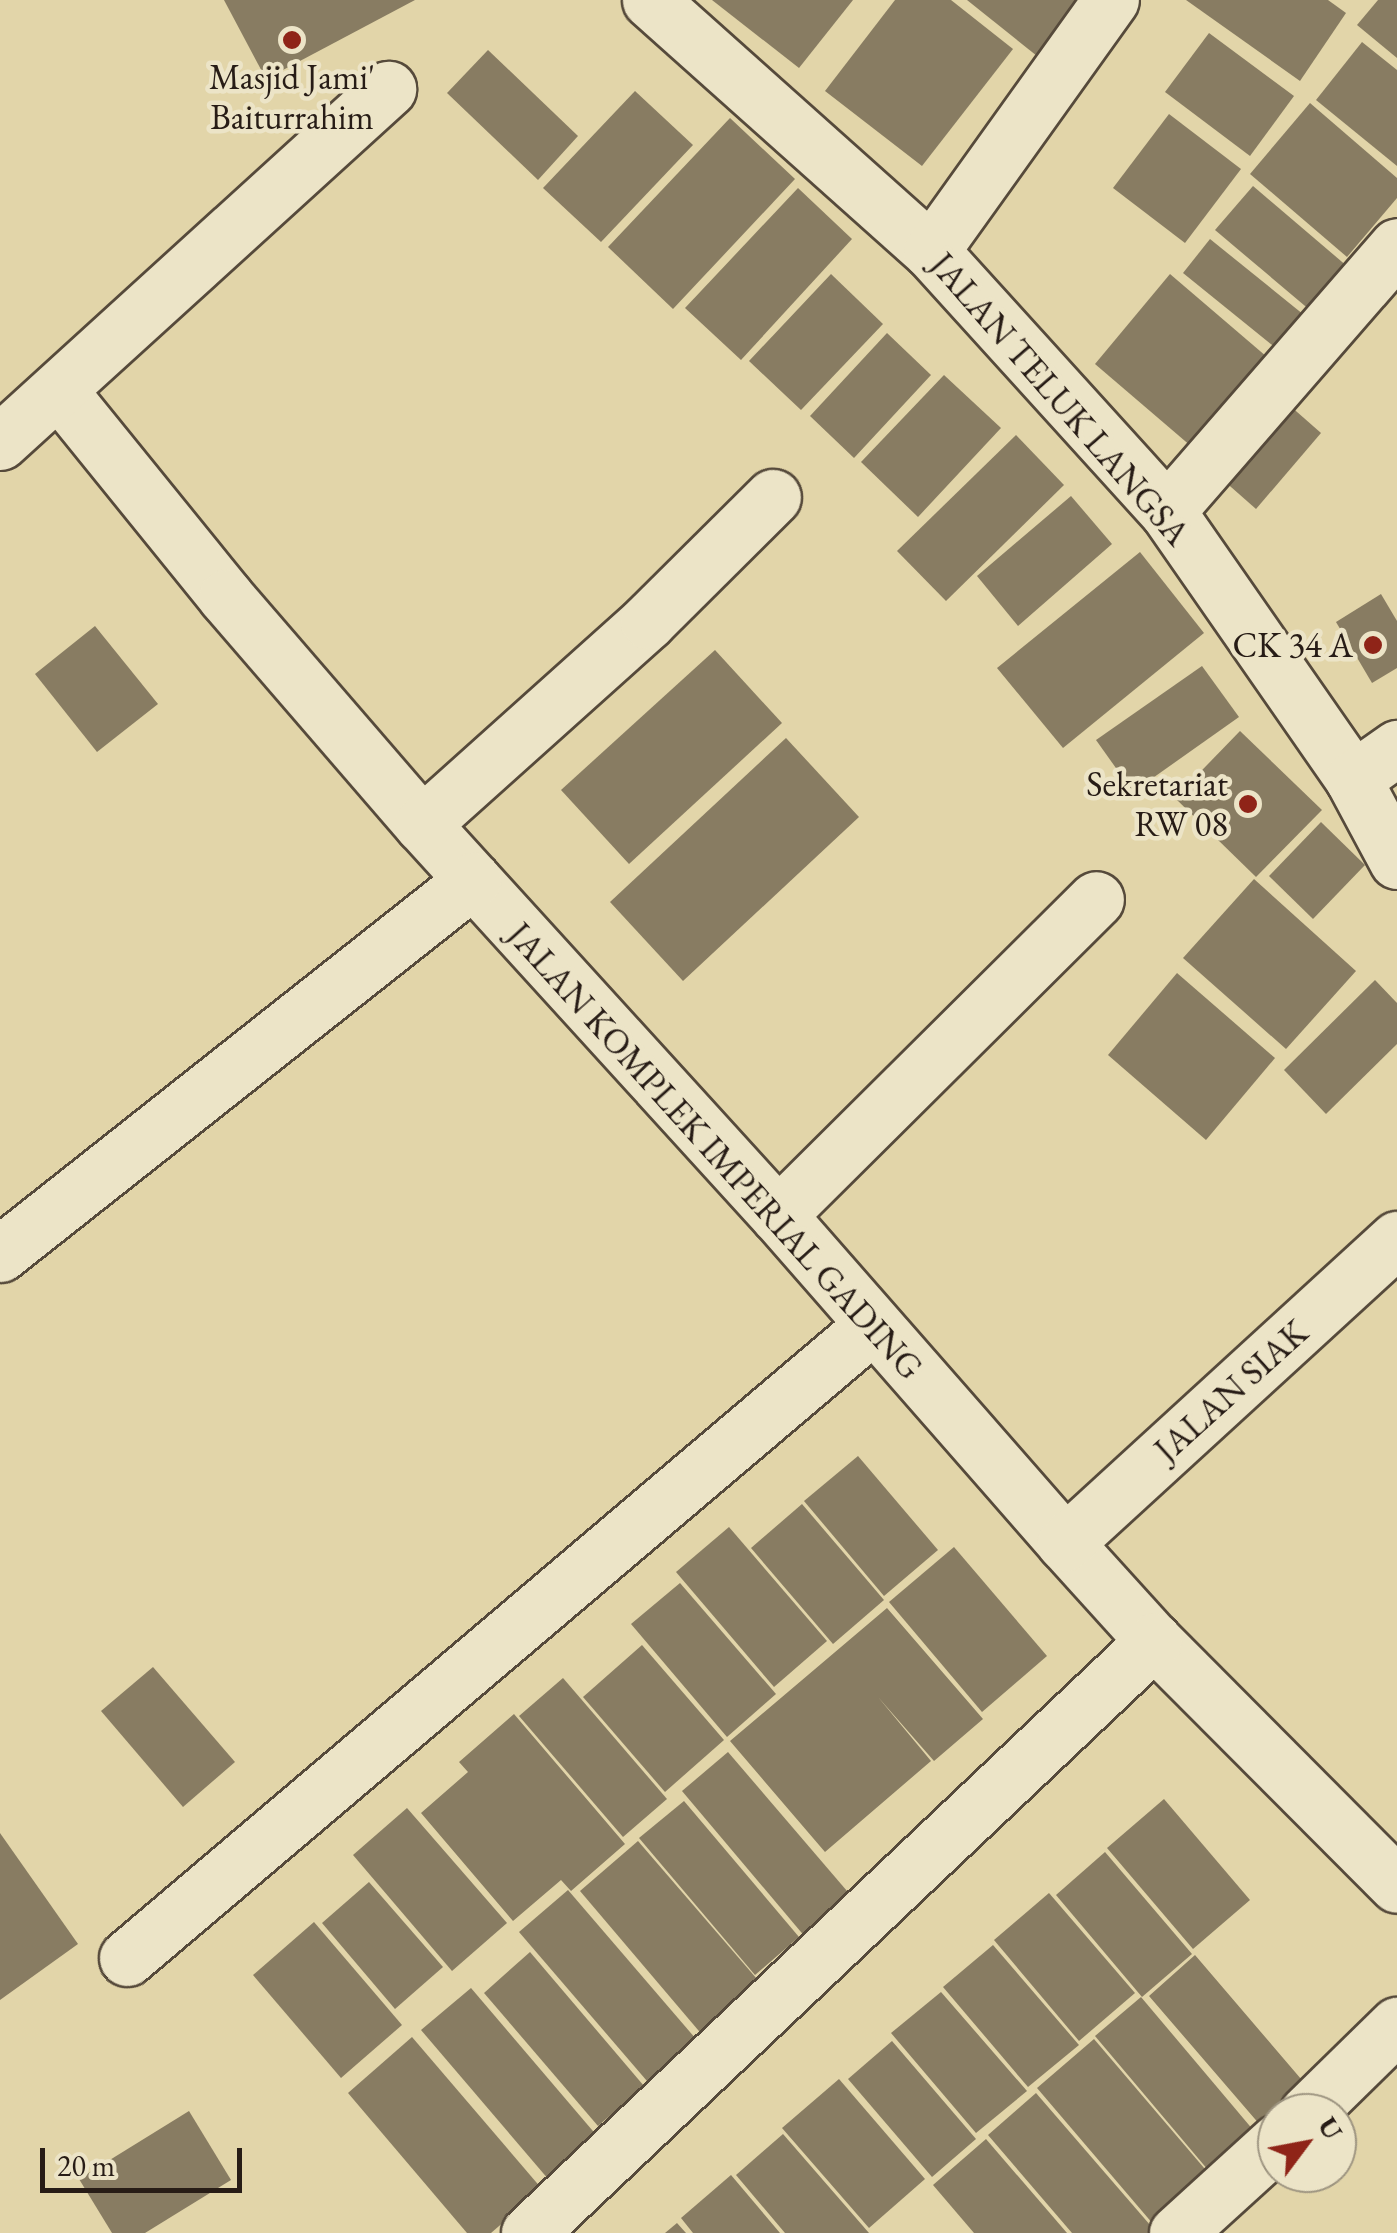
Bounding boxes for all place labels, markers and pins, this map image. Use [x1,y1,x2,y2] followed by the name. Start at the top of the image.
[281,29,303,51] marker: Masjid Jami' Baiturrahim
[209,56,375,138] place label: Masjid Jami' Baiturrahim
[1232,624,1353,666] place label: CK 34 A
[1362,634,1384,656] marker: CK 34 A
[1086,763,1228,845] place label: Sekretariat RW 08
[1237,793,1259,815] marker: Sekretariat RW 08

